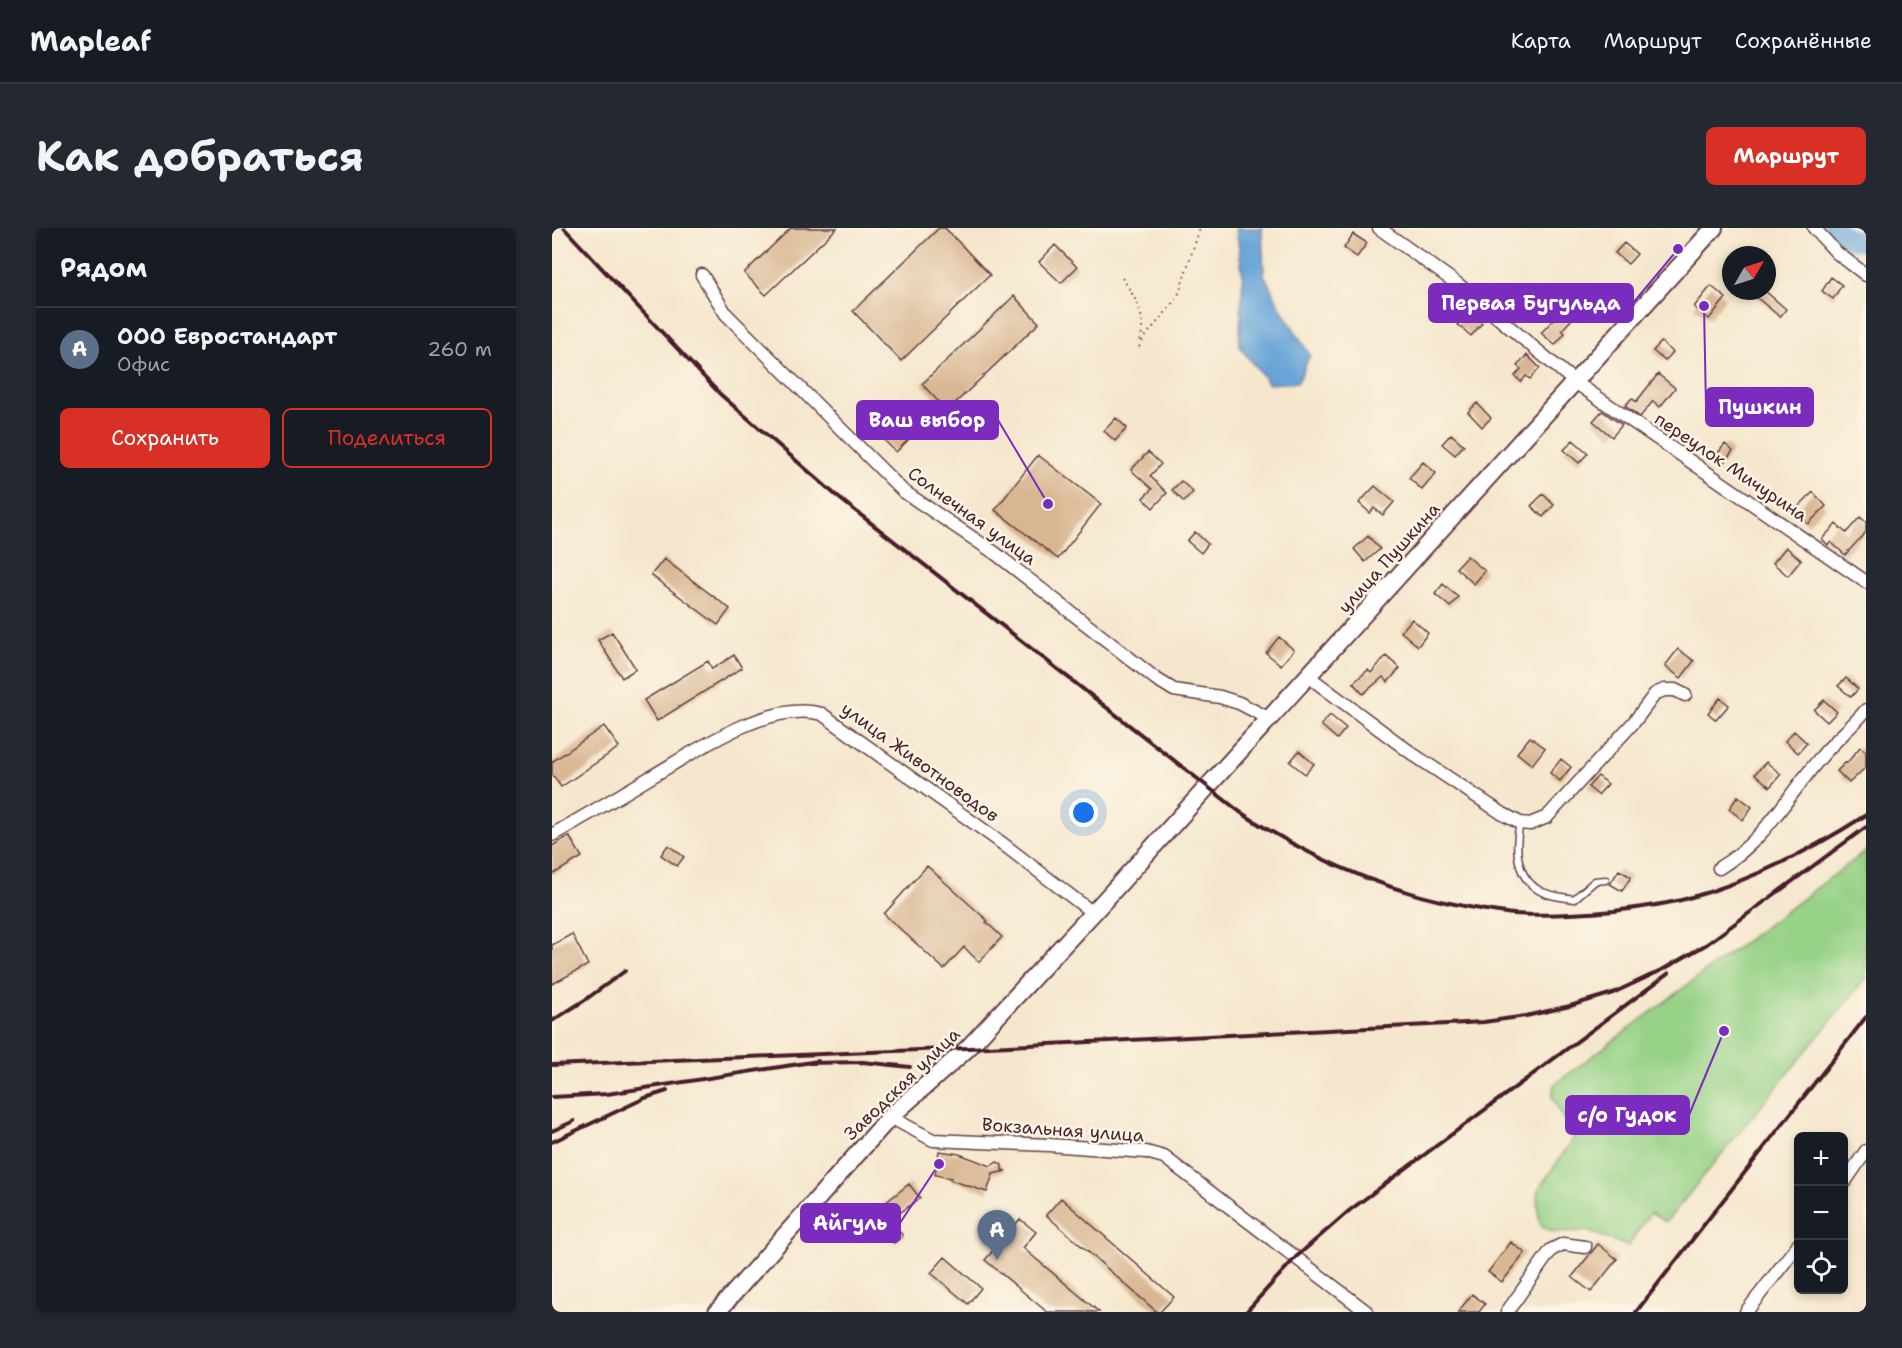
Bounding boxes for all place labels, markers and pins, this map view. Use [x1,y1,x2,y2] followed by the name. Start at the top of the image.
[1429,284,1633,322] callout: Первая Бугульда
[1706,388,1813,426] callout: Пушкин
[857,401,998,439] callout: Ваш выбор
[1566,1096,1689,1134] callout: с/о Гудок
[801,1204,900,1242] callout: Айгуль
[978,1210,1016,1260] pin: A

